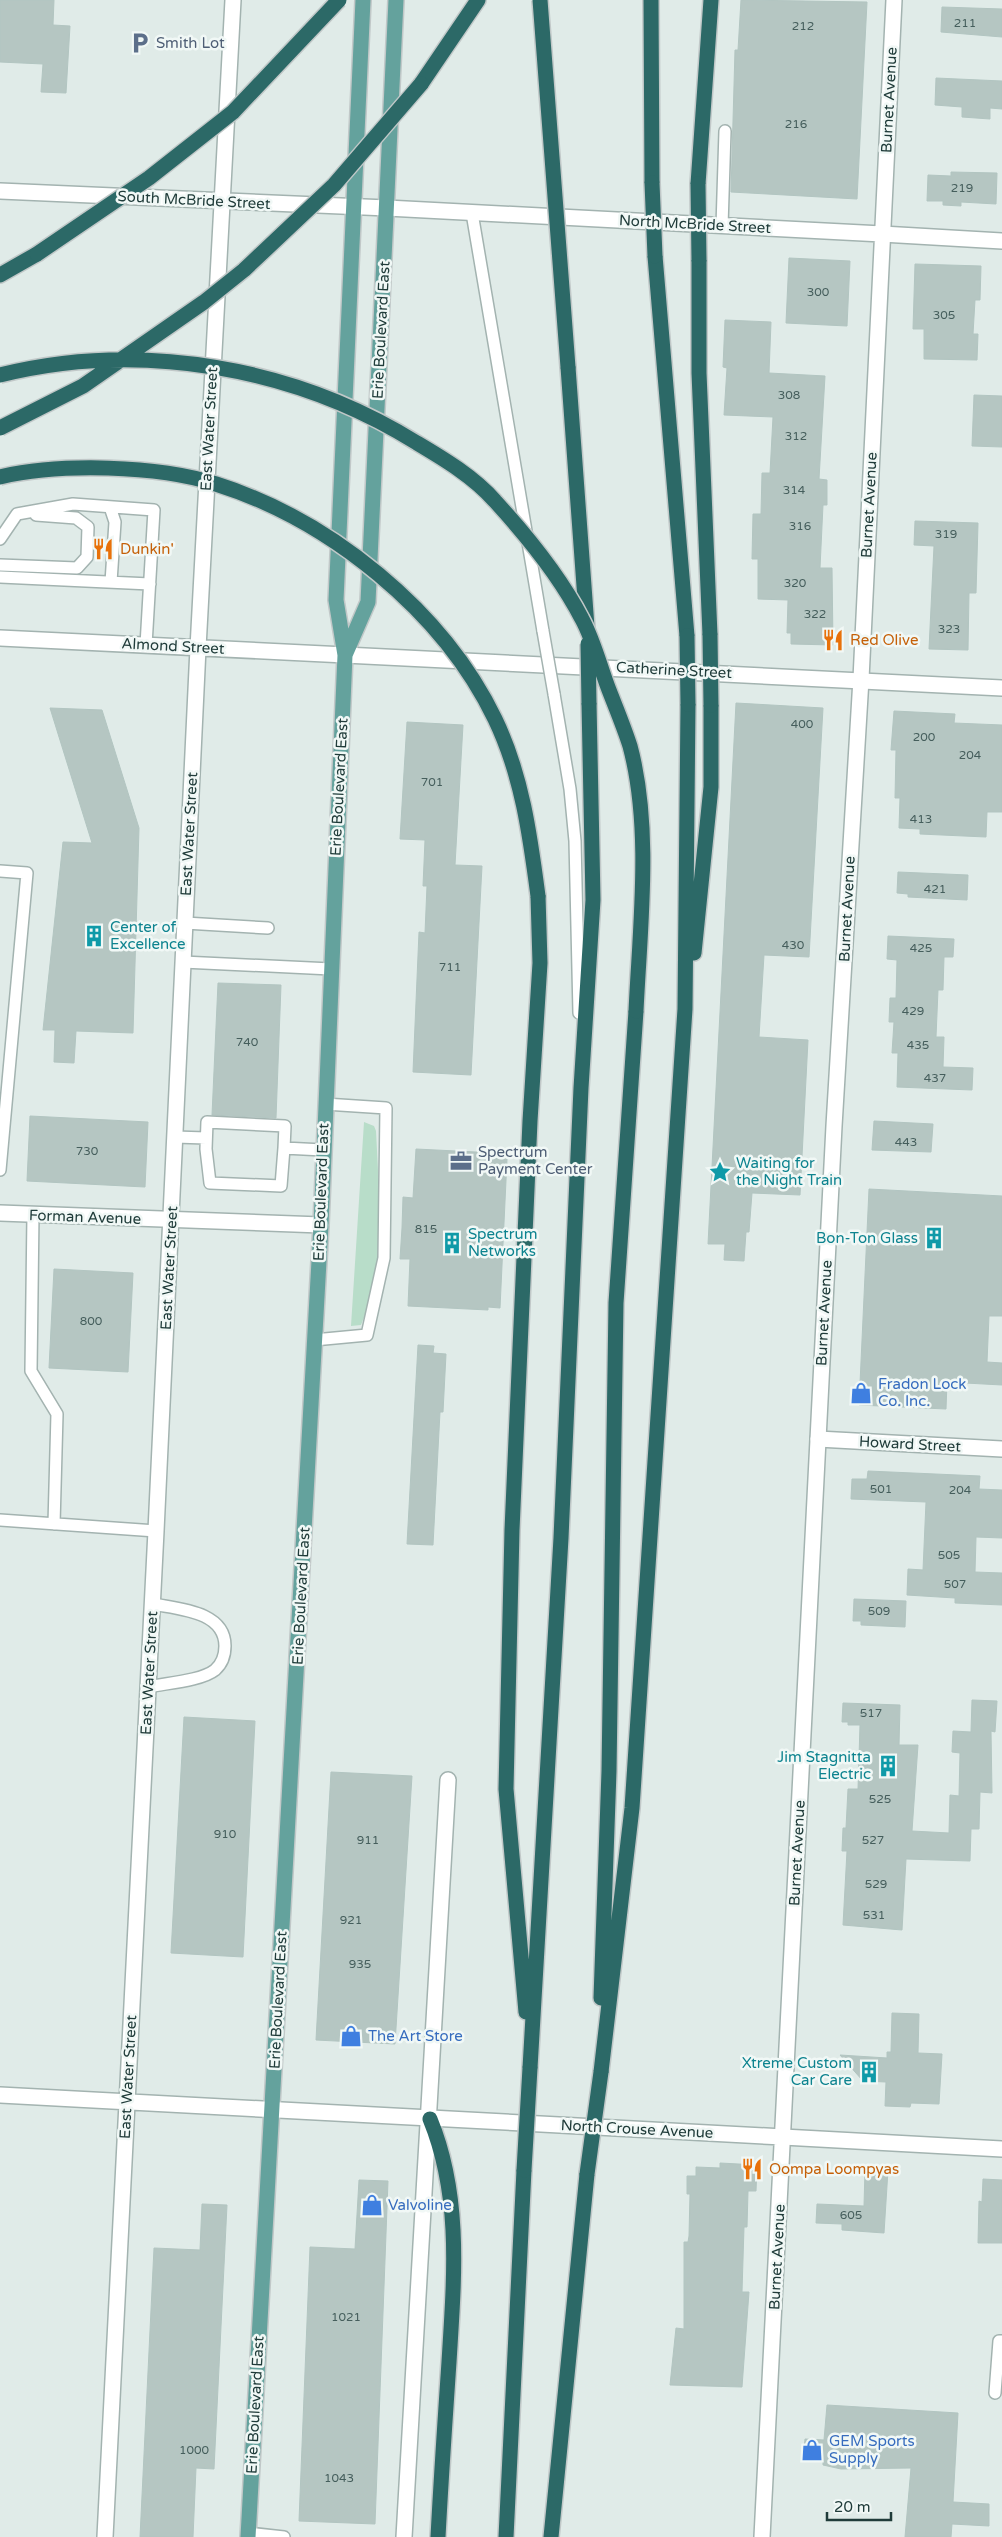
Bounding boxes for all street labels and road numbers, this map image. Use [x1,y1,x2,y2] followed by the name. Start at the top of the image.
[877,47,901,153] street label: Burnet Avenue
[117,187,271,213] street label: South McBride Street
[619,211,772,237] street label: North McBride Street
[368,260,394,399] street label: Erie Boulevard East
[197,366,221,491] street label: East Water Street
[857,452,881,558] street label: Burnet Avenue
[121,634,225,658] street label: Almond Street
[616,658,733,682] street label: Catherine Street
[326,717,352,856] street label: Erie Boulevard East
[177,771,201,896] street label: East Water Street
[835,856,859,962] street label: Burnet Avenue
[310,1122,332,1261] street label: Erie Boulevard East
[157,1205,181,1330] street label: East Water Street
[29,1206,141,1228] street label: Forman Avenue
[812,1260,836,1366] street label: Burnet Avenue
[859,1432,962,1456] street label: Howard Street
[288,1526,314,1665] street label: Erie Boulevard East
[137,1610,161,1735] street label: East Water Street
[785,1800,809,1906] street label: Burnet Avenue
[265,1930,291,2069] street label: Erie Boulevard East
[116,2014,140,2139] street label: East Water Street
[560,2116,714,2142] street label: North Crouse Avenue
[765,2204,789,2310] street label: Burnet Avenue
[242,2335,268,2474] street label: Erie Boulevard East

